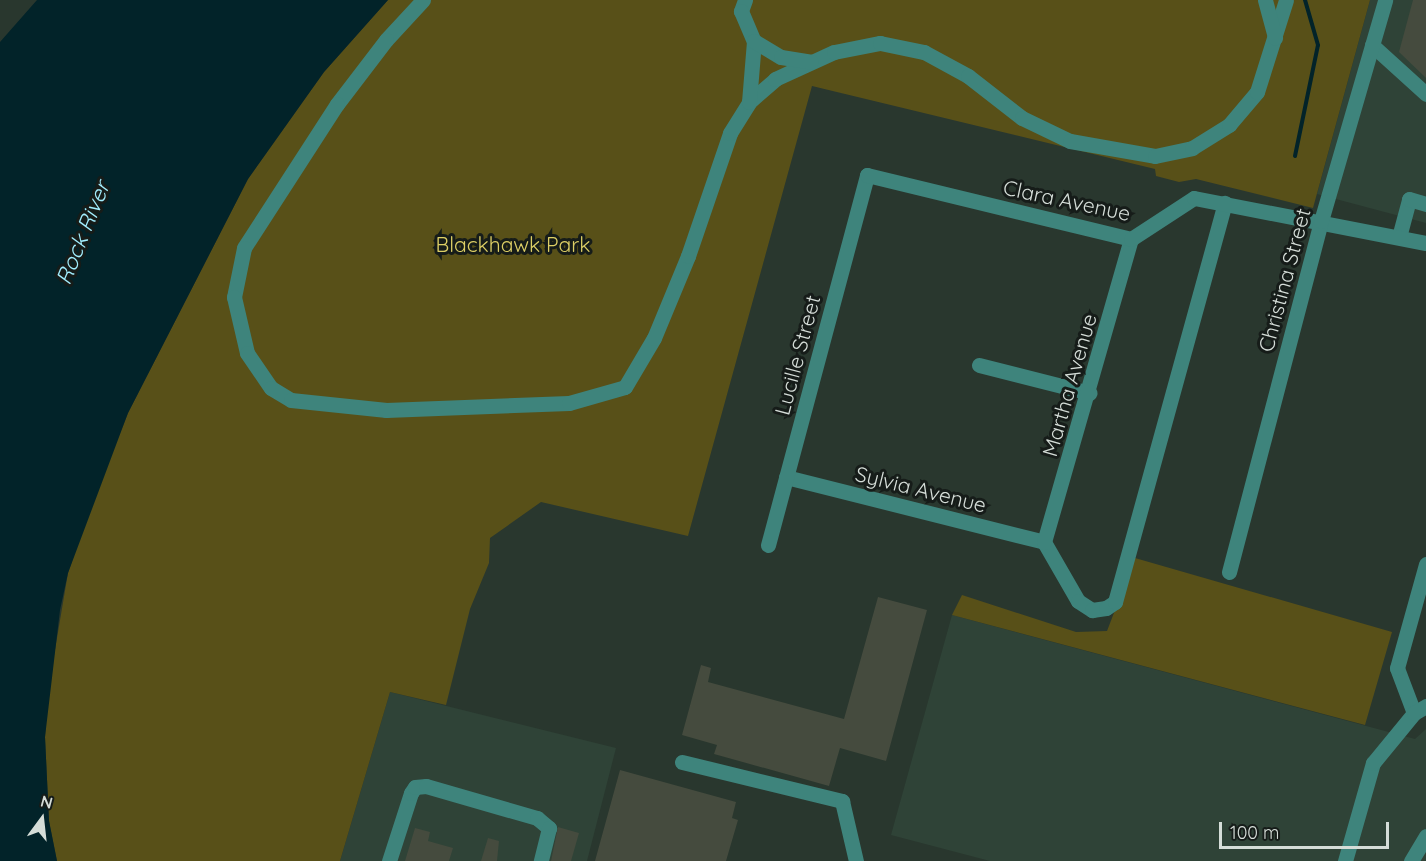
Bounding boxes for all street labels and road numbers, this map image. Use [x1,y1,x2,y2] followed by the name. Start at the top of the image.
[1001,174,1133,226] street label: Clara Avenue
[1253,205,1315,355] street label: Christina Street
[769,292,825,418] street label: Lucille Street
[1037,311,1101,459] street label: Martha Avenue
[853,461,989,517] street label: Sylvia Avenue

